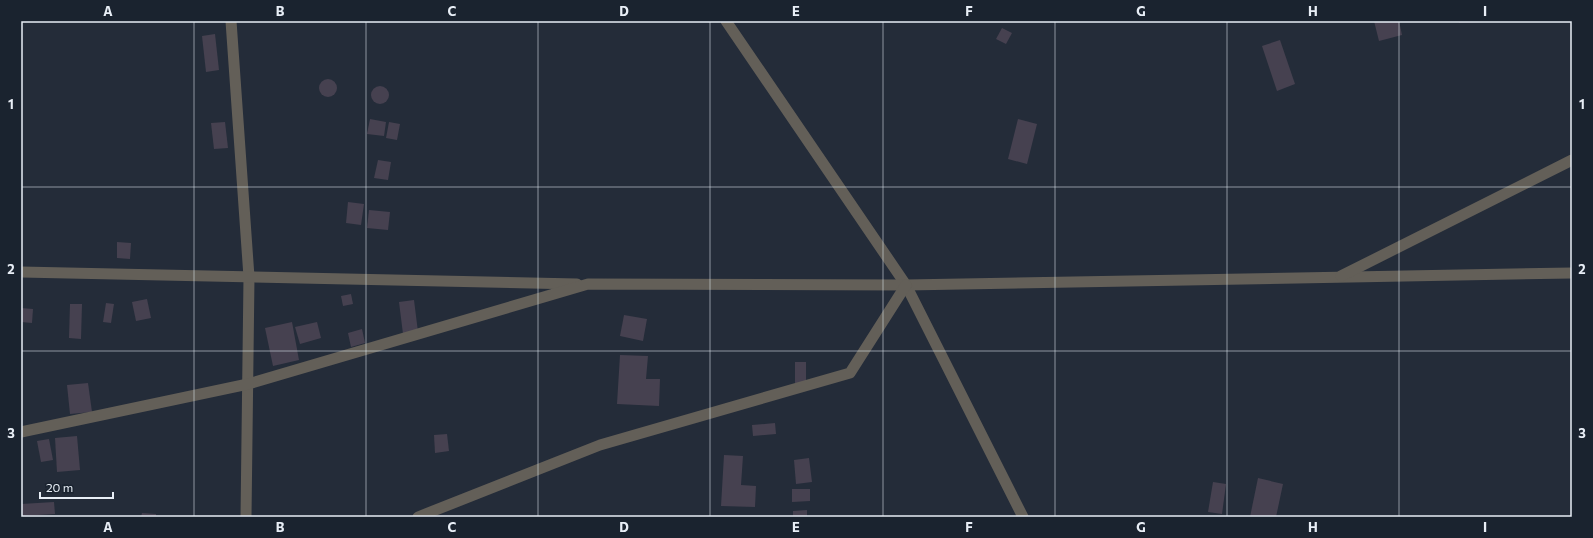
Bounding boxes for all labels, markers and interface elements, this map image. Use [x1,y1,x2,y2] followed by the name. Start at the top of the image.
[103,3,113,19] text: A
[276,3,285,19] text: B
[448,3,457,19] text: C
[619,3,629,19] text: D
[792,3,800,19] text: E
[965,3,973,19] text: F
[1136,3,1146,19] text: G
[1308,3,1318,19] text: H
[1483,3,1487,19] text: I
[8,96,14,112] text: 1
[1579,96,1585,112] text: 1
[7,261,15,277] text: 2
[1578,261,1586,277] text: 2
[7,425,15,441] text: 3
[1578,425,1586,441] text: 3
[40,474,113,500] scale bar
[46,480,73,494] text: 20 m
[103,519,113,535] text: A
[276,519,285,535] text: B
[448,519,457,535] text: C
[619,519,629,535] text: D
[792,519,800,535] text: E
[965,519,973,535] text: F
[1136,519,1146,535] text: G
[1308,519,1318,535] text: H
[1483,519,1487,535] text: I

